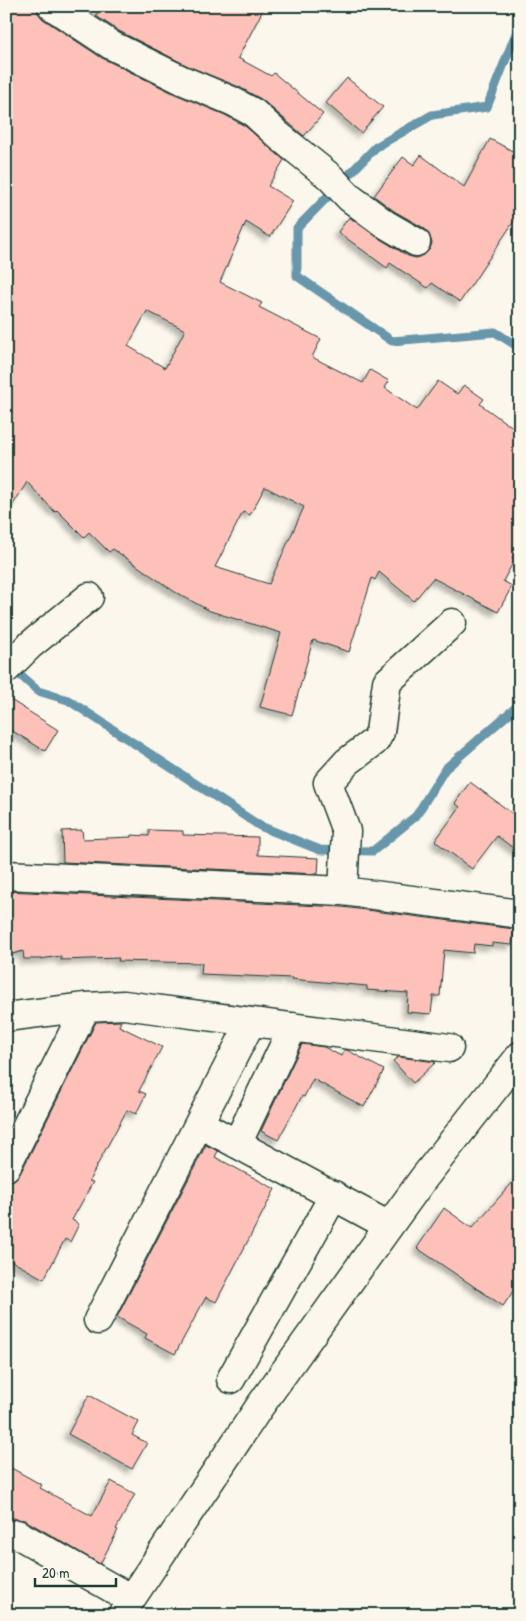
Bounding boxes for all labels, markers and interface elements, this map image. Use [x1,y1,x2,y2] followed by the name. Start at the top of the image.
[35,1556,116,1588] scale bar
[42,1562,69,1583] text: 20 m

